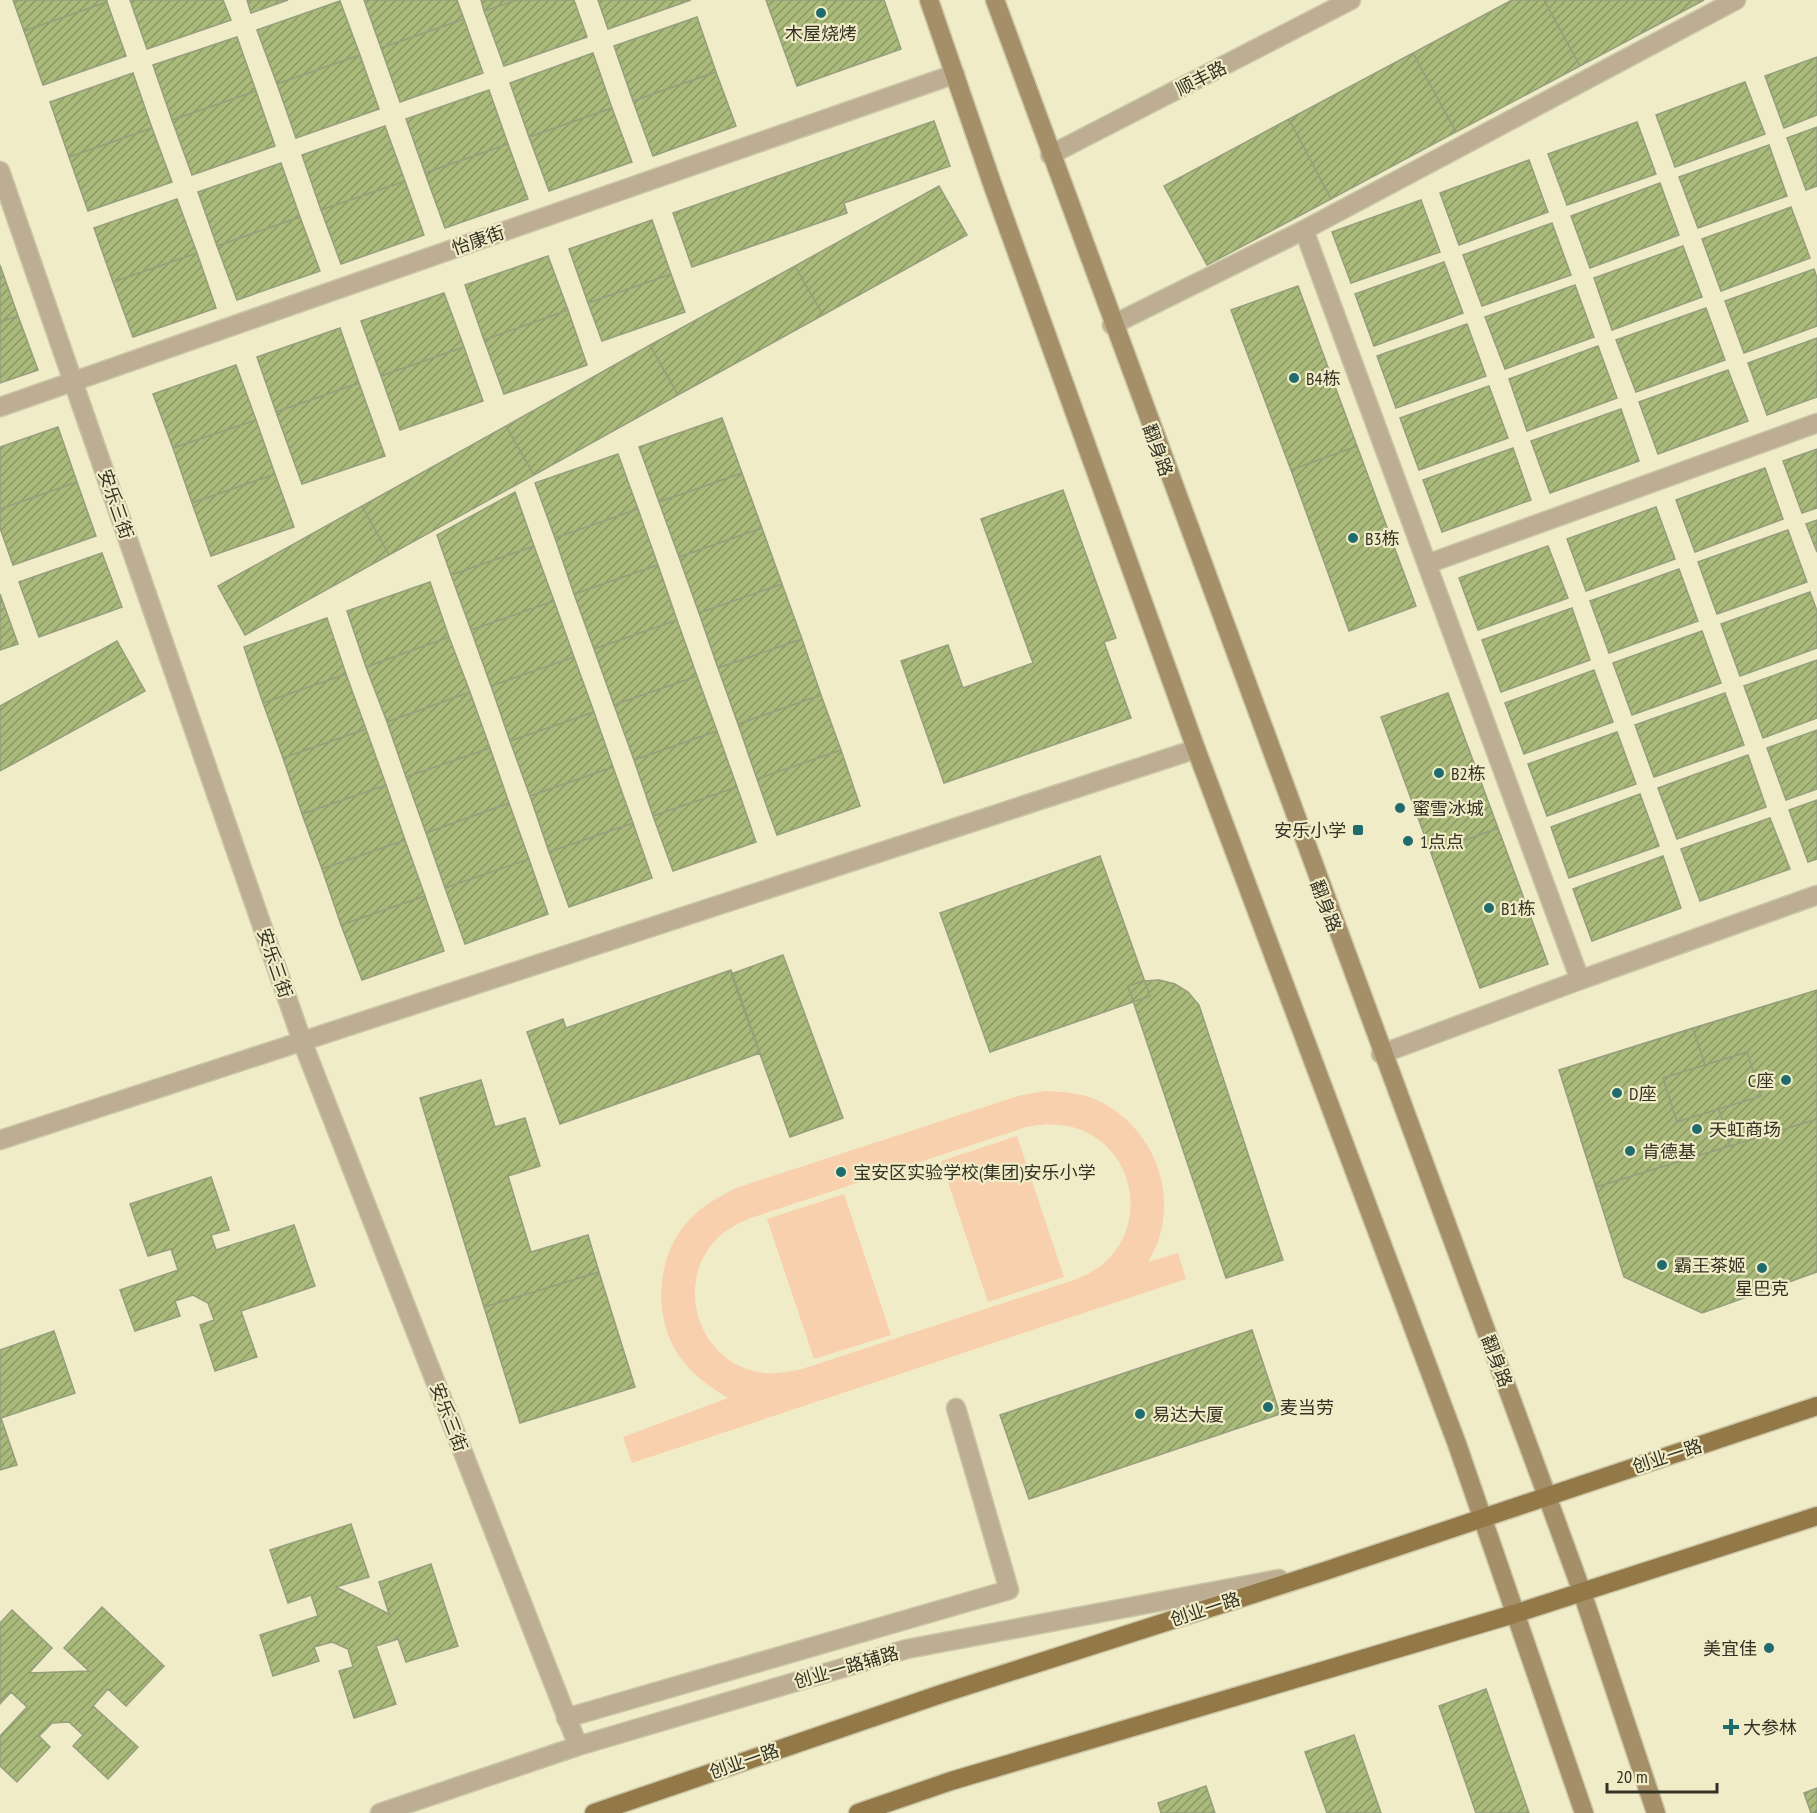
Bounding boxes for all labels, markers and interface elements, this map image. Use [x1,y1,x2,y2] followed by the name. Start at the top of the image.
[814,6,828,20] marker: 木屋烧烤
[785,22,857,45] place label: 木屋烧烤
[1172,55,1230,101] street label: 顺丰路
[449,220,507,260] street label: 怡康街
[1306,367,1341,390] place label: B4栋
[1287,371,1301,385] marker: B4栋
[1138,421,1178,479] street label: 翻身路
[93,466,139,542] street label: 安乐三街
[1365,527,1400,550] place label: B3栋
[1346,531,1360,545] marker: B3栋
[1451,762,1486,785] place label: B2栋
[1432,766,1446,780] marker: B2栋
[1412,797,1484,820] place label: 蜜雪冰城
[1393,801,1407,815] marker: 蜜雪冰城
[1274,819,1346,842] place label: 安乐小学
[1351,823,1365,837] marker: 安乐小学
[1420,830,1464,853] place label: 1点点
[1401,834,1415,848] marker: 1点点
[1306,877,1346,935] street label: 翻身路
[1501,897,1536,920] place label: B1栋
[1482,901,1496,915] marker: B1栋
[252,925,298,1001] street label: 安乐三街
[1748,1069,1774,1092] place label: C座
[1779,1073,1793,1087] marker: C座
[1629,1082,1656,1105] place label: D座
[1610,1086,1624,1100] marker: D座
[1709,1118,1781,1141] place label: 天虹商场
[1690,1122,1704,1136] marker: 天虹商场
[1642,1140,1696,1163] place label: 肯德基
[1623,1144,1637,1158] marker: 肯德基
[853,1161,1095,1184] place label: 宝安区实验学校(集团)安乐小学
[834,1165,848,1179] marker: 宝安区实验学校(集团)安乐小学
[1674,1254,1746,1277] place label: 霸王茶姬
[1655,1258,1669,1272] marker: 霸王茶姬
[1755,1261,1769,1275] marker: 星巴克
[1735,1277,1789,1300] place label: 星巴克
[1477,1332,1517,1390] street label: 翻身路
[425,1379,473,1455] street label: 安乐三街
[1280,1396,1334,1419] place label: 麦当劳
[1261,1400,1275,1414] marker: 麦当劳
[1152,1403,1224,1426] place label: 易达大厦
[1133,1407,1147,1421] marker: 易达大厦
[1629,1434,1705,1478] street label: 创业一路
[1167,1587,1243,1631] street label: 创业一路
[1703,1637,1757,1660] place label: 美宜佳
[791,1641,901,1693] street label: 创业一路辅路
[1762,1641,1776,1655] marker: 美宜佳
[1743,1716,1797,1739] place label: 大参林
[1724,1720,1738,1734] marker: 大参林
[706,1738,782,1784] street label: 创业一路
[1607,1756,1716,1794] scale bar
[1616,1765,1648,1788] text: 20 m

